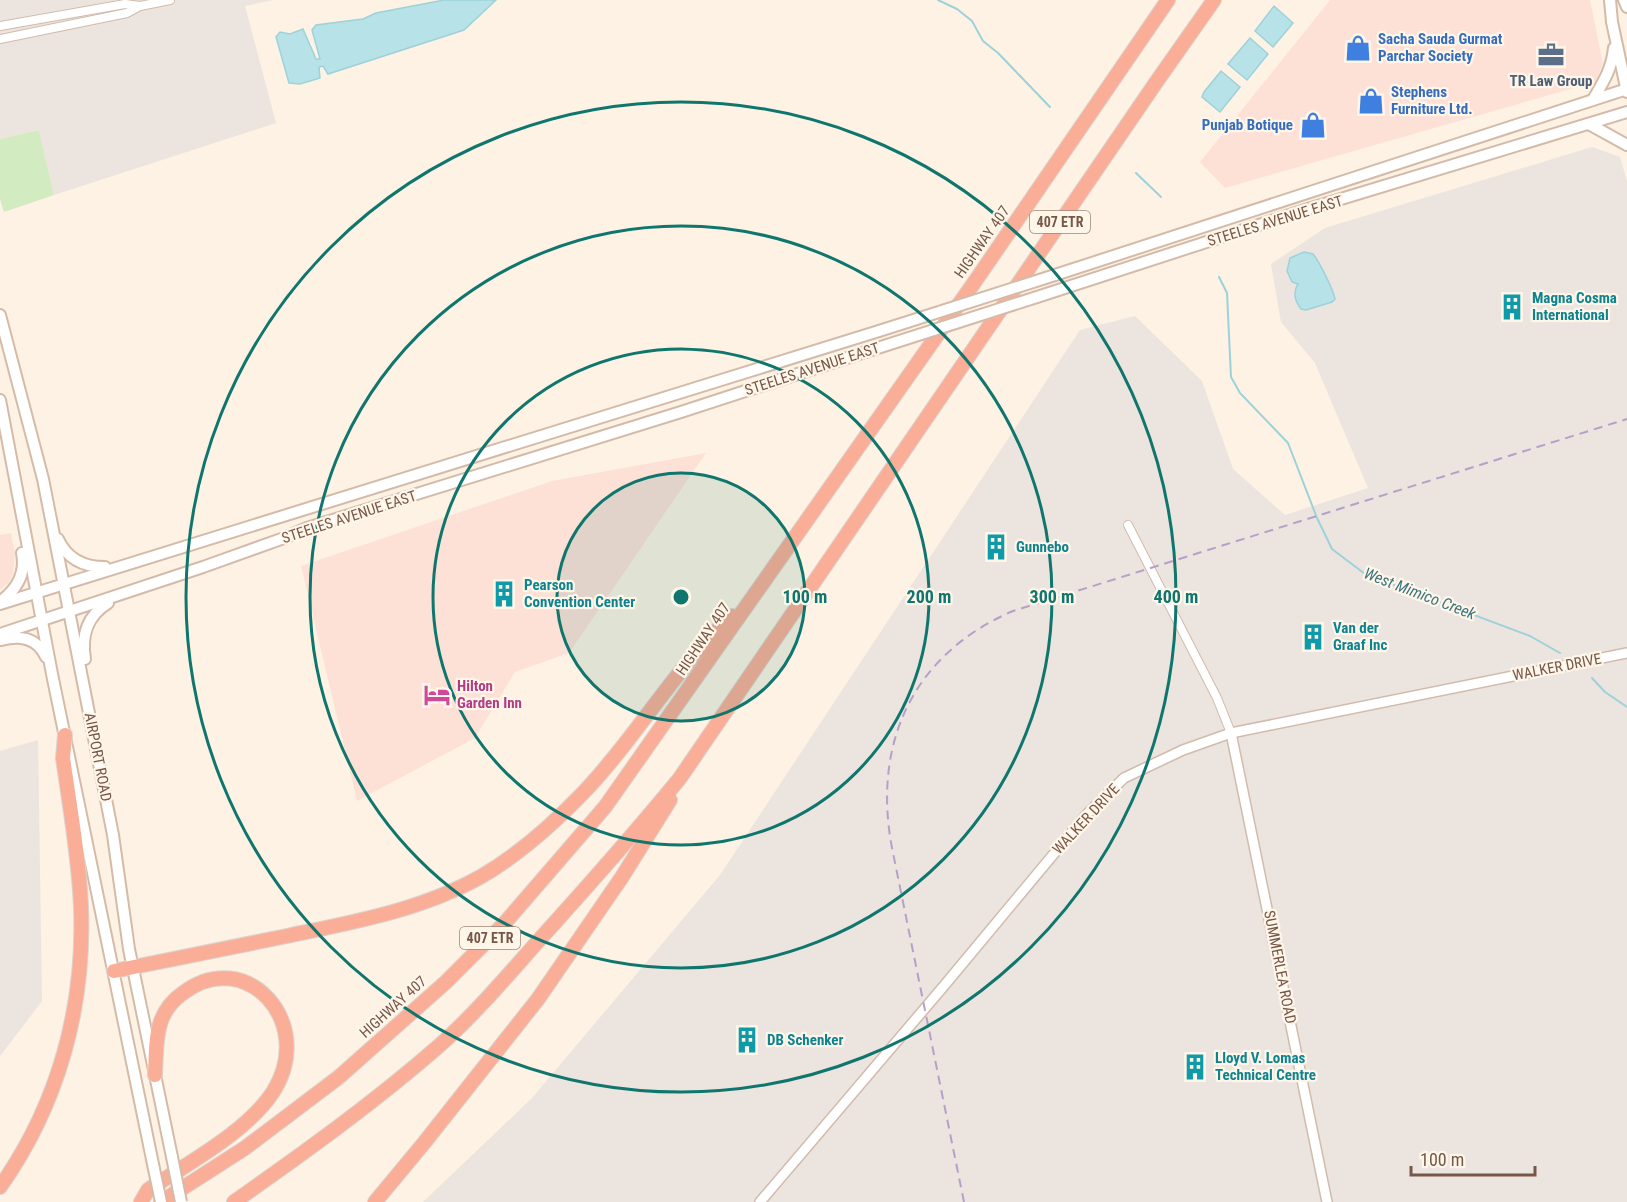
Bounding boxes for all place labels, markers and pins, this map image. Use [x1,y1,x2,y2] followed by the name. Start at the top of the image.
[1378,30,1503,65] place label: Sacha Sauda Gurmat Parchar Society
[1343,33,1373,63] shop icon: Sacha Sauda Gurmat Parchar Society
[1536,40,1566,70] office icon: TR Law Group
[1510,72,1592,90] place label: TR Law Group
[1391,83,1473,118] place label: Stephens Furniture Ltd.
[1356,86,1386,116] shop icon: Stephens Furniture Ltd.
[1298,110,1328,140] shop icon: Punjab Botique
[1202,116,1293,134] place label: Punjab Botique
[1532,289,1617,324] place label: Magna Cosma International
[1497,292,1527,322] building icon: Magna Cosma International
[981,532,1011,562] building icon: Gunnebo
[1016,538,1069,556] place label: Gunnebo
[524,576,635,611] place label: Pearson Convention Center
[489,579,519,609] building icon: Pearson Convention Center
[671,587,691,607] centre of rings
[1333,619,1387,654] place label: Van der Graaf Inc
[1298,622,1328,652] building icon: Van der Graaf Inc
[457,677,522,712] place label: Hilton Garden Inn
[422,680,452,710] hotel icon: Hilton Garden Inn
[732,1025,762,1055] building icon: DB Schenker
[767,1031,843,1049] place label: DB Schenker
[1215,1049,1316,1084] place label: Lloyd V. Lomas Technical Centre
[1180,1052,1210,1082] building icon: Lloyd V. Lomas Technical Centre

